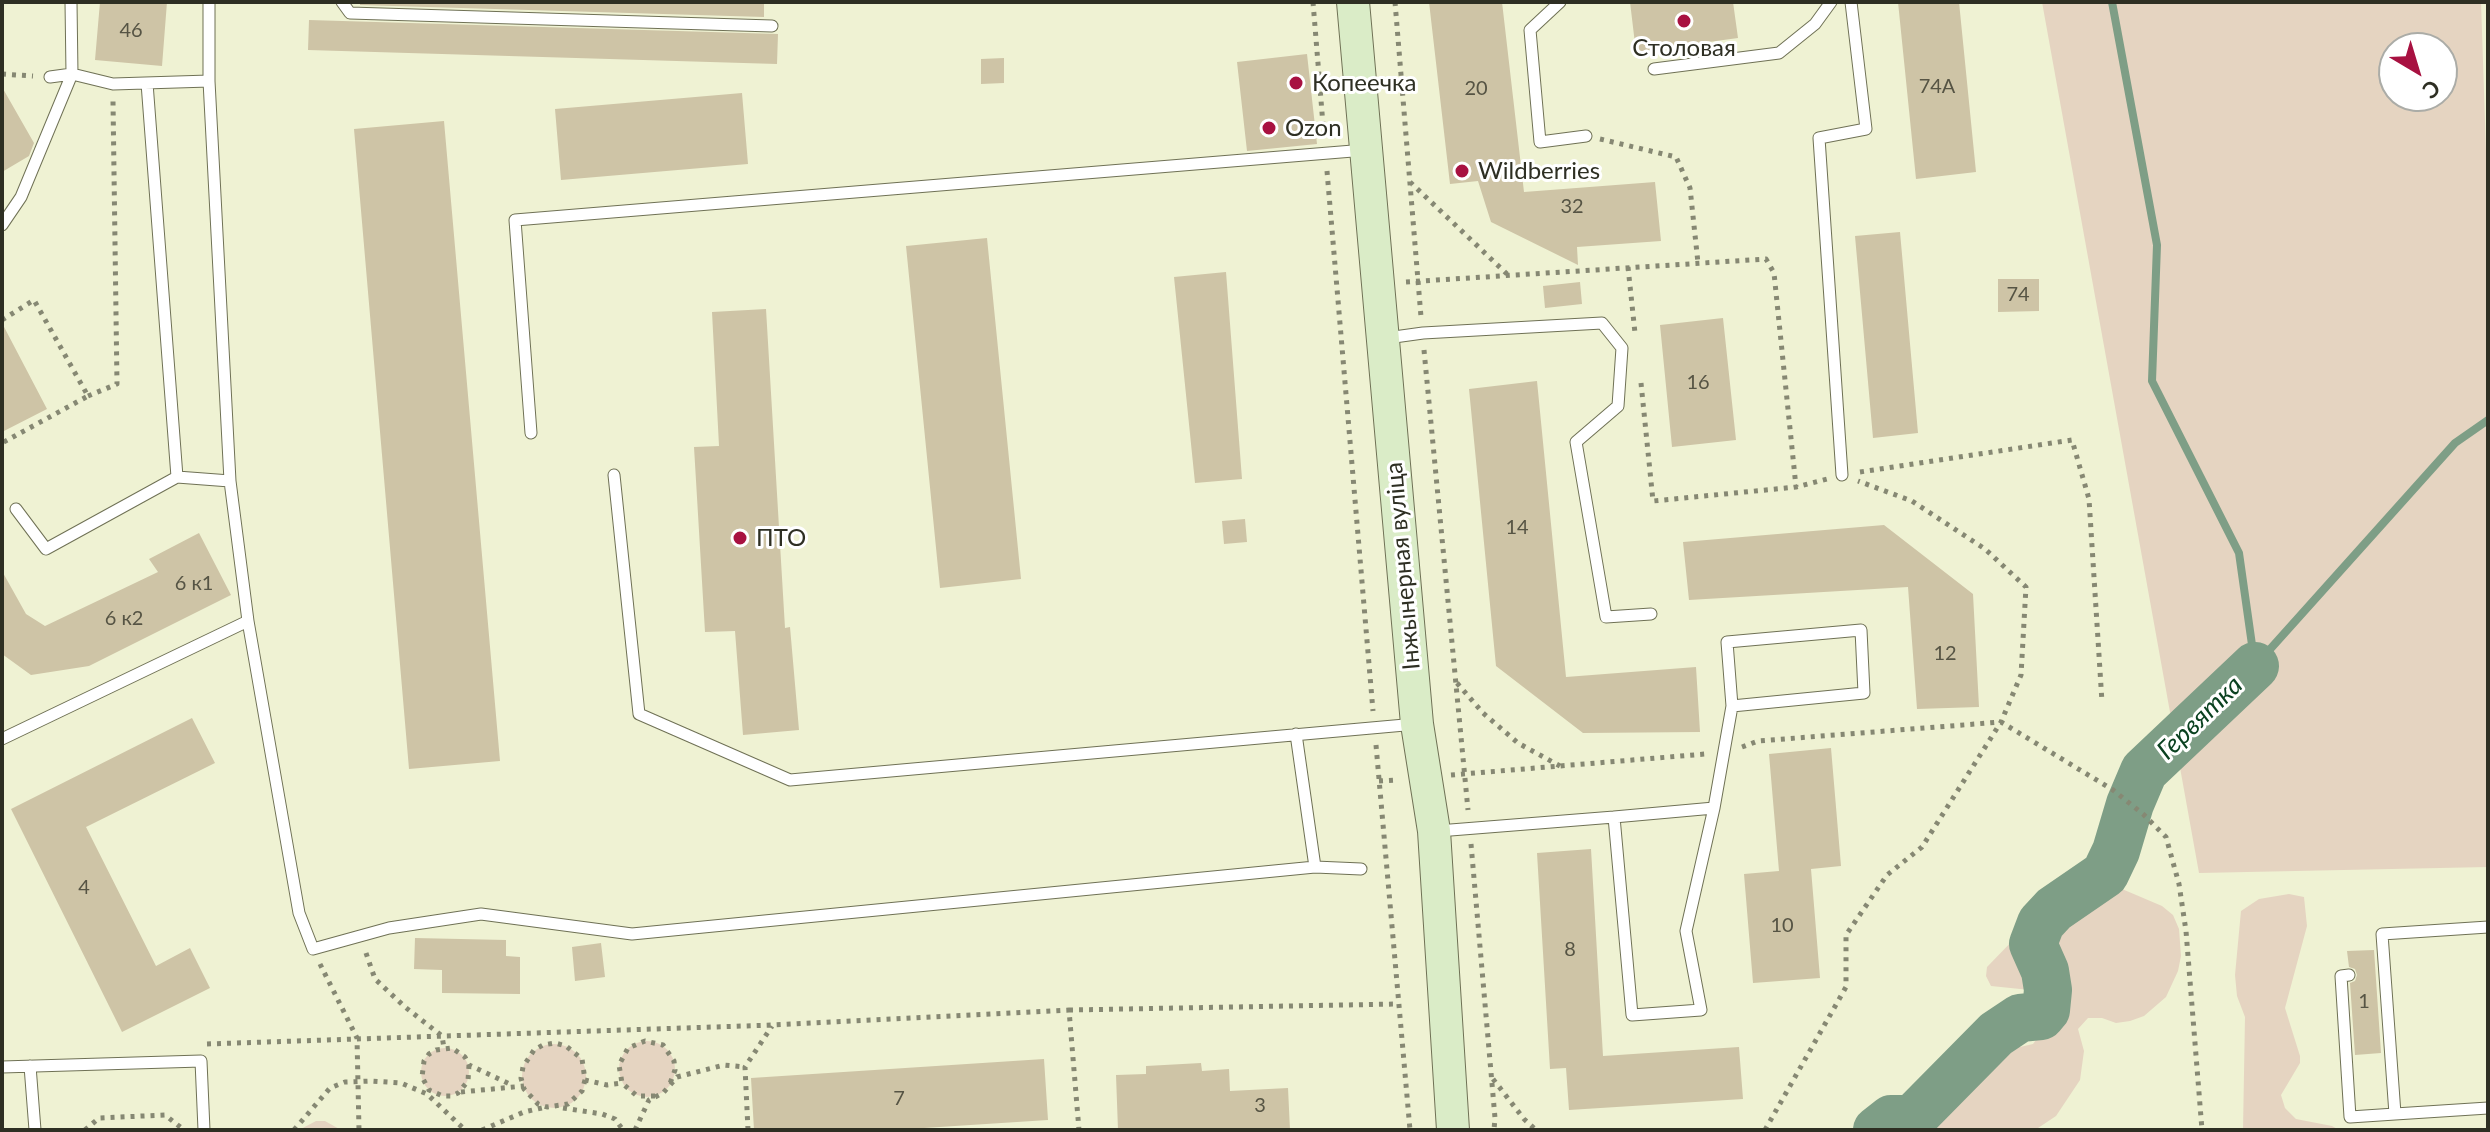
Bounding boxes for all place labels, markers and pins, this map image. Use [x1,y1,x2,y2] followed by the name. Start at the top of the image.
[1675,12,1693,30] marker: Столовая
[1632,34,1736,62] place label: Столовая
[1312,69,1416,97] place label: Копеечка
[1287,74,1305,92] marker: Копеечка
[1285,114,1342,142] place label: Ozon
[1260,119,1278,137] marker: Ozon
[1478,157,1600,185] place label: Wildberries
[1453,162,1471,180] marker: Wildberries
[756,524,806,552] place label: ПТО
[731,529,749,547] marker: ПТО

